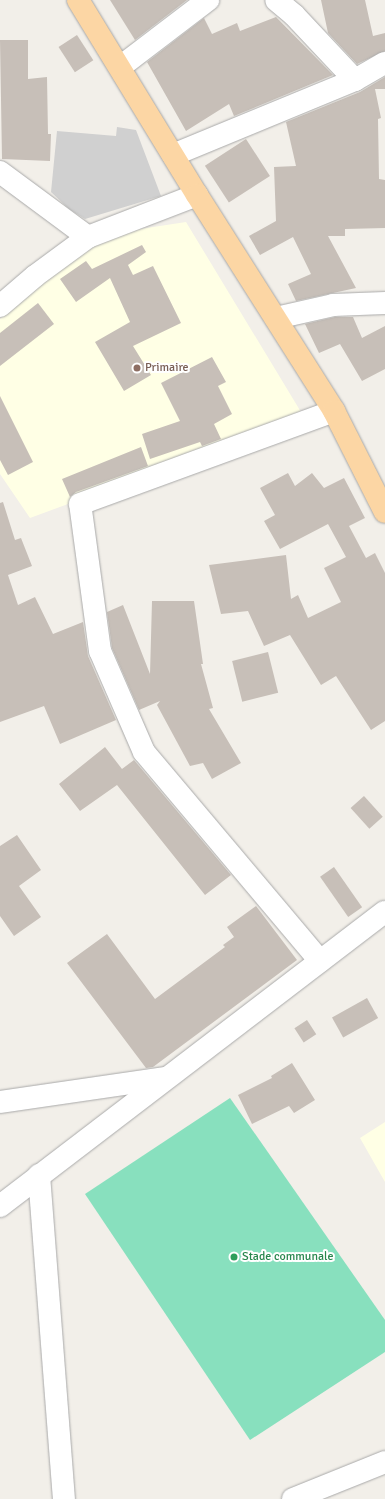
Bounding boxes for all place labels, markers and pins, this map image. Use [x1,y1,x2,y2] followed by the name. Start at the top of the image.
[145,361,189,375] place label: Primaire
[132,363,142,373] marker: Primaire
[242,1250,333,1264] place label: Stade communale
[229,1252,239,1262] marker: Stade communale

